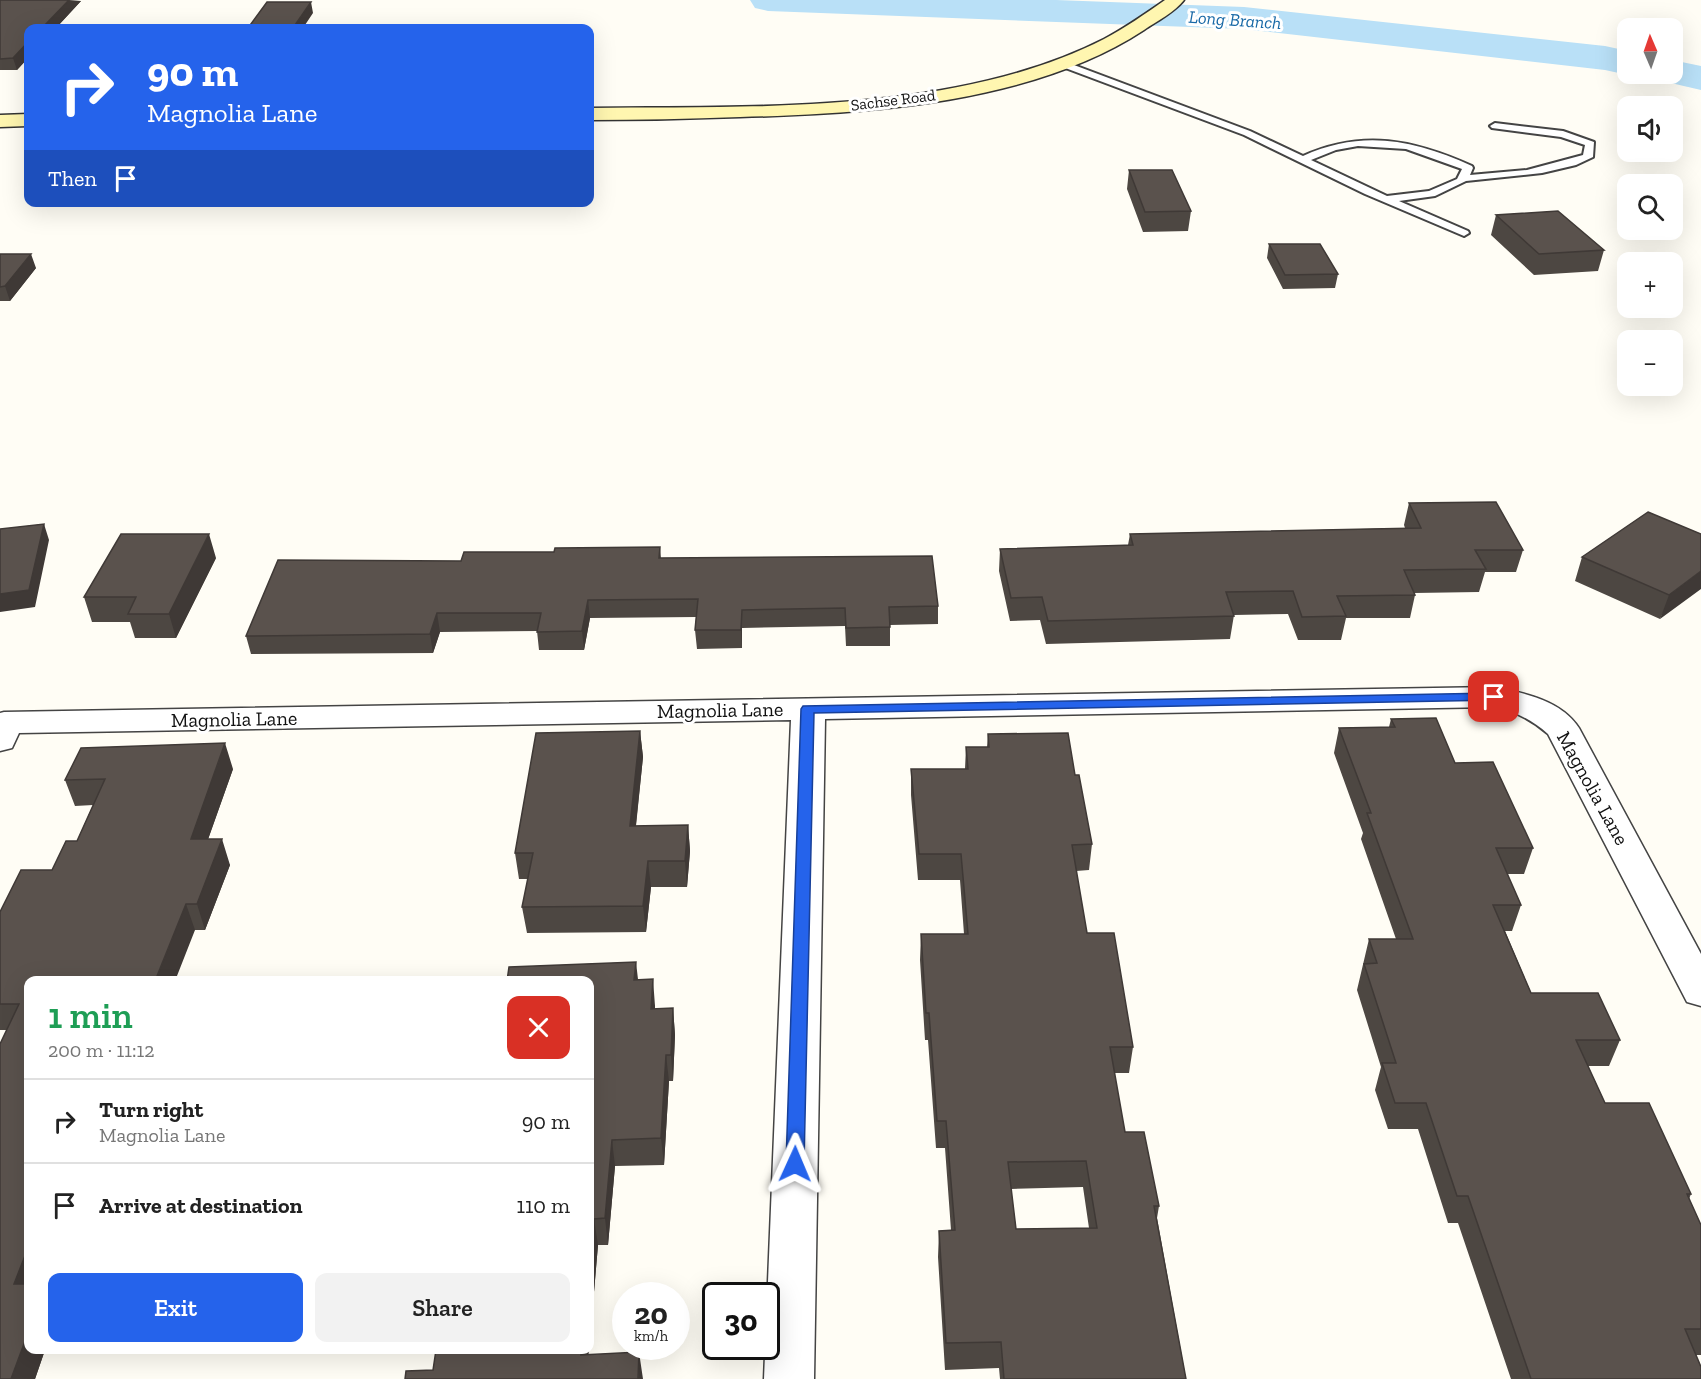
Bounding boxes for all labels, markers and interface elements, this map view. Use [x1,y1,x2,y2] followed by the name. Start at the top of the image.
[1188,6,1282,34] water label: Long Branch
[1617,18,1683,84] north arrow
[1617,18,1683,396] map controls
[147,46,238,97] text: 90 m
[48,48,126,126] icon: right
[850,85,937,115] street label: Sachse Road
[1617,96,1683,162] button: sound
[147,97,318,129] text: Magnolia Lane
[109,162,142,195] icon: arrive
[48,165,97,192] text: Then
[1617,174,1683,240] button: search
[1617,252,1683,318] button: +
[1617,330,1683,396] button: −
[1468,671,1519,722] pin
[1477,680,1510,713] icon: arrive
[657,697,783,723] street label: Magnolia Lane
[171,706,297,732] street label: Magnolia Lane
[1552,727,1634,849] street label: Magnolia Lane
[48,994,133,1037] text: 1 min
[507,996,570,1059] button: close
[48,1038,154,1062] text: 200 m · 11:12
[99,1096,203,1123] text: Turn right
[48,1105,81,1138] icon: right
[522,1108,570,1135] text: 90 m
[99,1123,225,1147] text: Magnolia Lane
[763,1132,827,1196] position arrow
[48,1189,81,1222] icon: arrive
[99,1192,302,1219] text: Arrive at destination
[516,1192,570,1219] text: 110 m
[48,1273,303,1342] button: Exit
[315,1273,570,1342] button: Share
[702,1282,780,1360] speed limit sign: 30
[634,1296,668,1332] text: 20
[634,1327,668,1345] text: km/h

